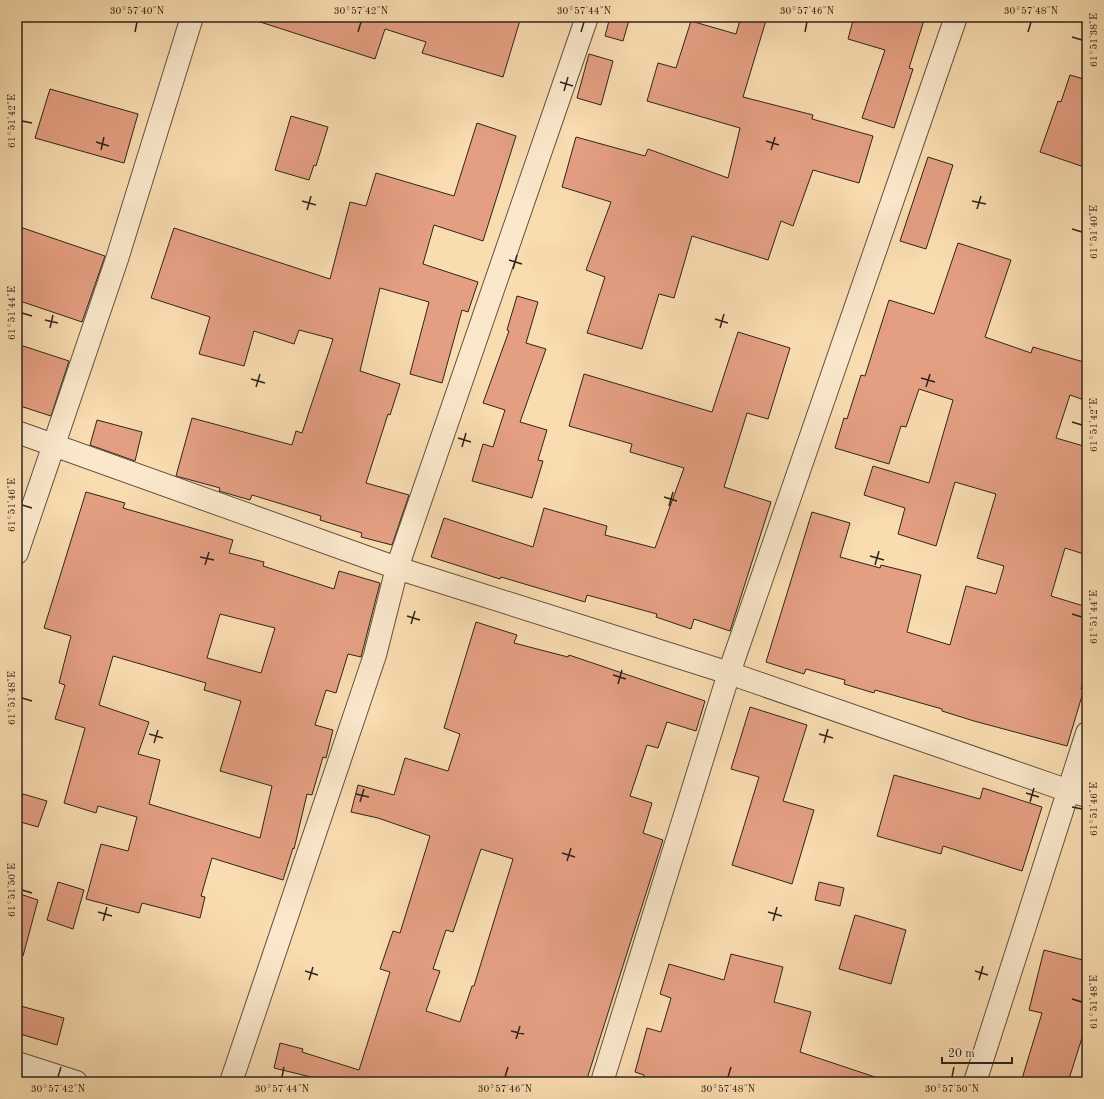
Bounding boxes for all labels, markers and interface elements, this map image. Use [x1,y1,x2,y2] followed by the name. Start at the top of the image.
[110,6,165,16] text: 30°57'40"N
[334,6,389,16] text: 30°57'42"N
[557,6,612,16] text: 30°57'44"N
[780,6,835,16] text: 30°57'46"N
[1004,6,1059,16] text: 30°57'48"N
[1089,13,1099,67] text: 61°51'38"E
[7,94,17,148] text: 61°51'42"E
[1089,205,1099,259] text: 61°51'40"E
[7,286,17,340] text: 61°51'44"E
[1089,398,1099,452] text: 61°51'42"E
[7,478,17,532] text: 61°51'46"E
[1089,590,1099,644] text: 61°51'44"E
[7,671,17,725] text: 61°51'48"E
[1089,782,1099,836] text: 61°51'46"E
[7,863,17,917] text: 61°51'50"E
[1089,975,1099,1029] text: 61°51'48"E
[942,1039,1012,1065] scale bar
[948,1048,975,1060] text: 20 m
[31,1084,86,1094] text: 30°57'42"N
[255,1084,310,1094] text: 30°57'44"N
[478,1084,533,1094] text: 30°57'46"N
[701,1084,756,1094] text: 30°57'48"N
[925,1084,980,1094] text: 30°57'50"N

